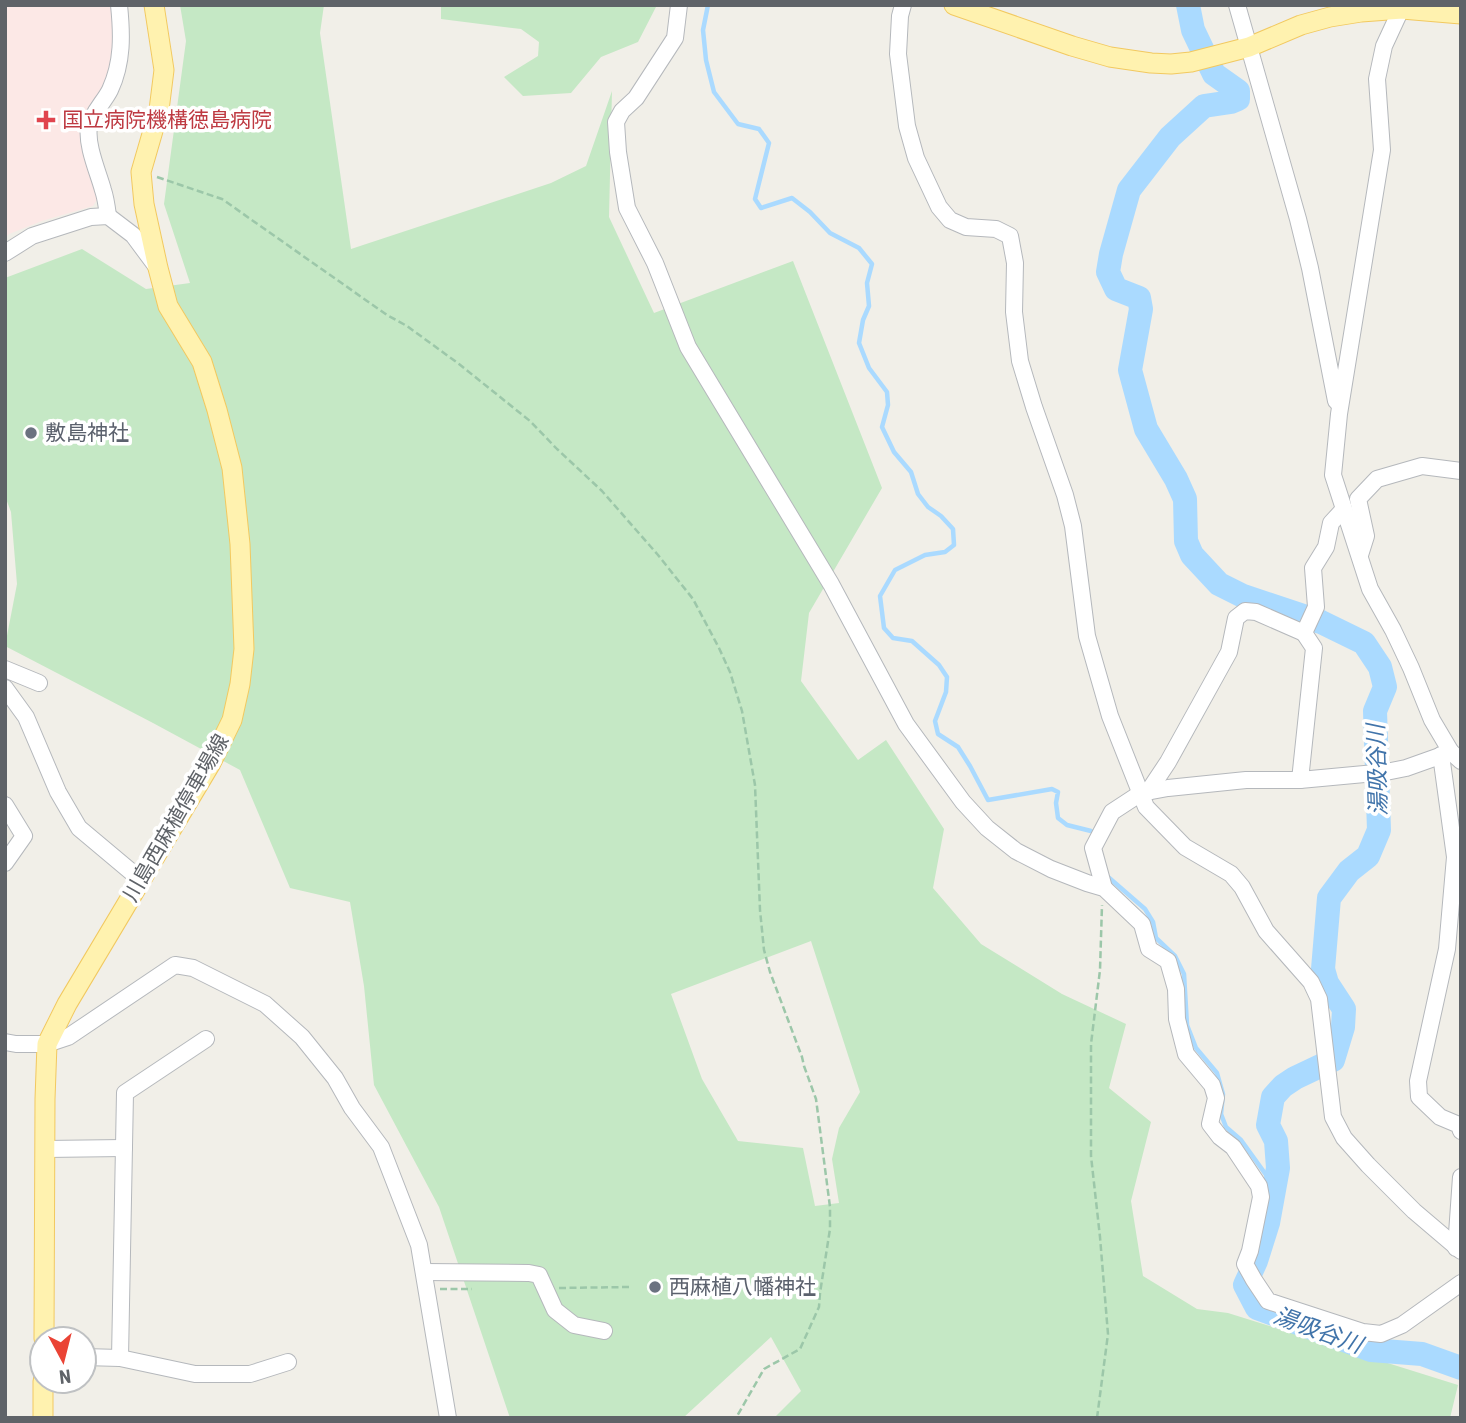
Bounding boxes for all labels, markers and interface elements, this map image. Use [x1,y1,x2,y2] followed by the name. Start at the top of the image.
[62,108,272,132] place label: 国立病院機構徳島病院
[36,110,56,130] marker: 国立病院機構徳島病院
[45,421,129,445] place label: 敷島神社
[23,425,39,441] marker: 敷島神社
[1362,721,1393,816] water label: 湯吸谷川
[118,730,234,906] street label: 川島西麻植停車場線
[669,1275,816,1299] place label: 西麻植八幡神社
[647,1279,663,1295] marker: 西麻植八幡神社
[1270,1302,1368,1360] water label: 湯吸谷川
[28,1325,98,1395] north arrow
[58,1364,72,1389] text: N

